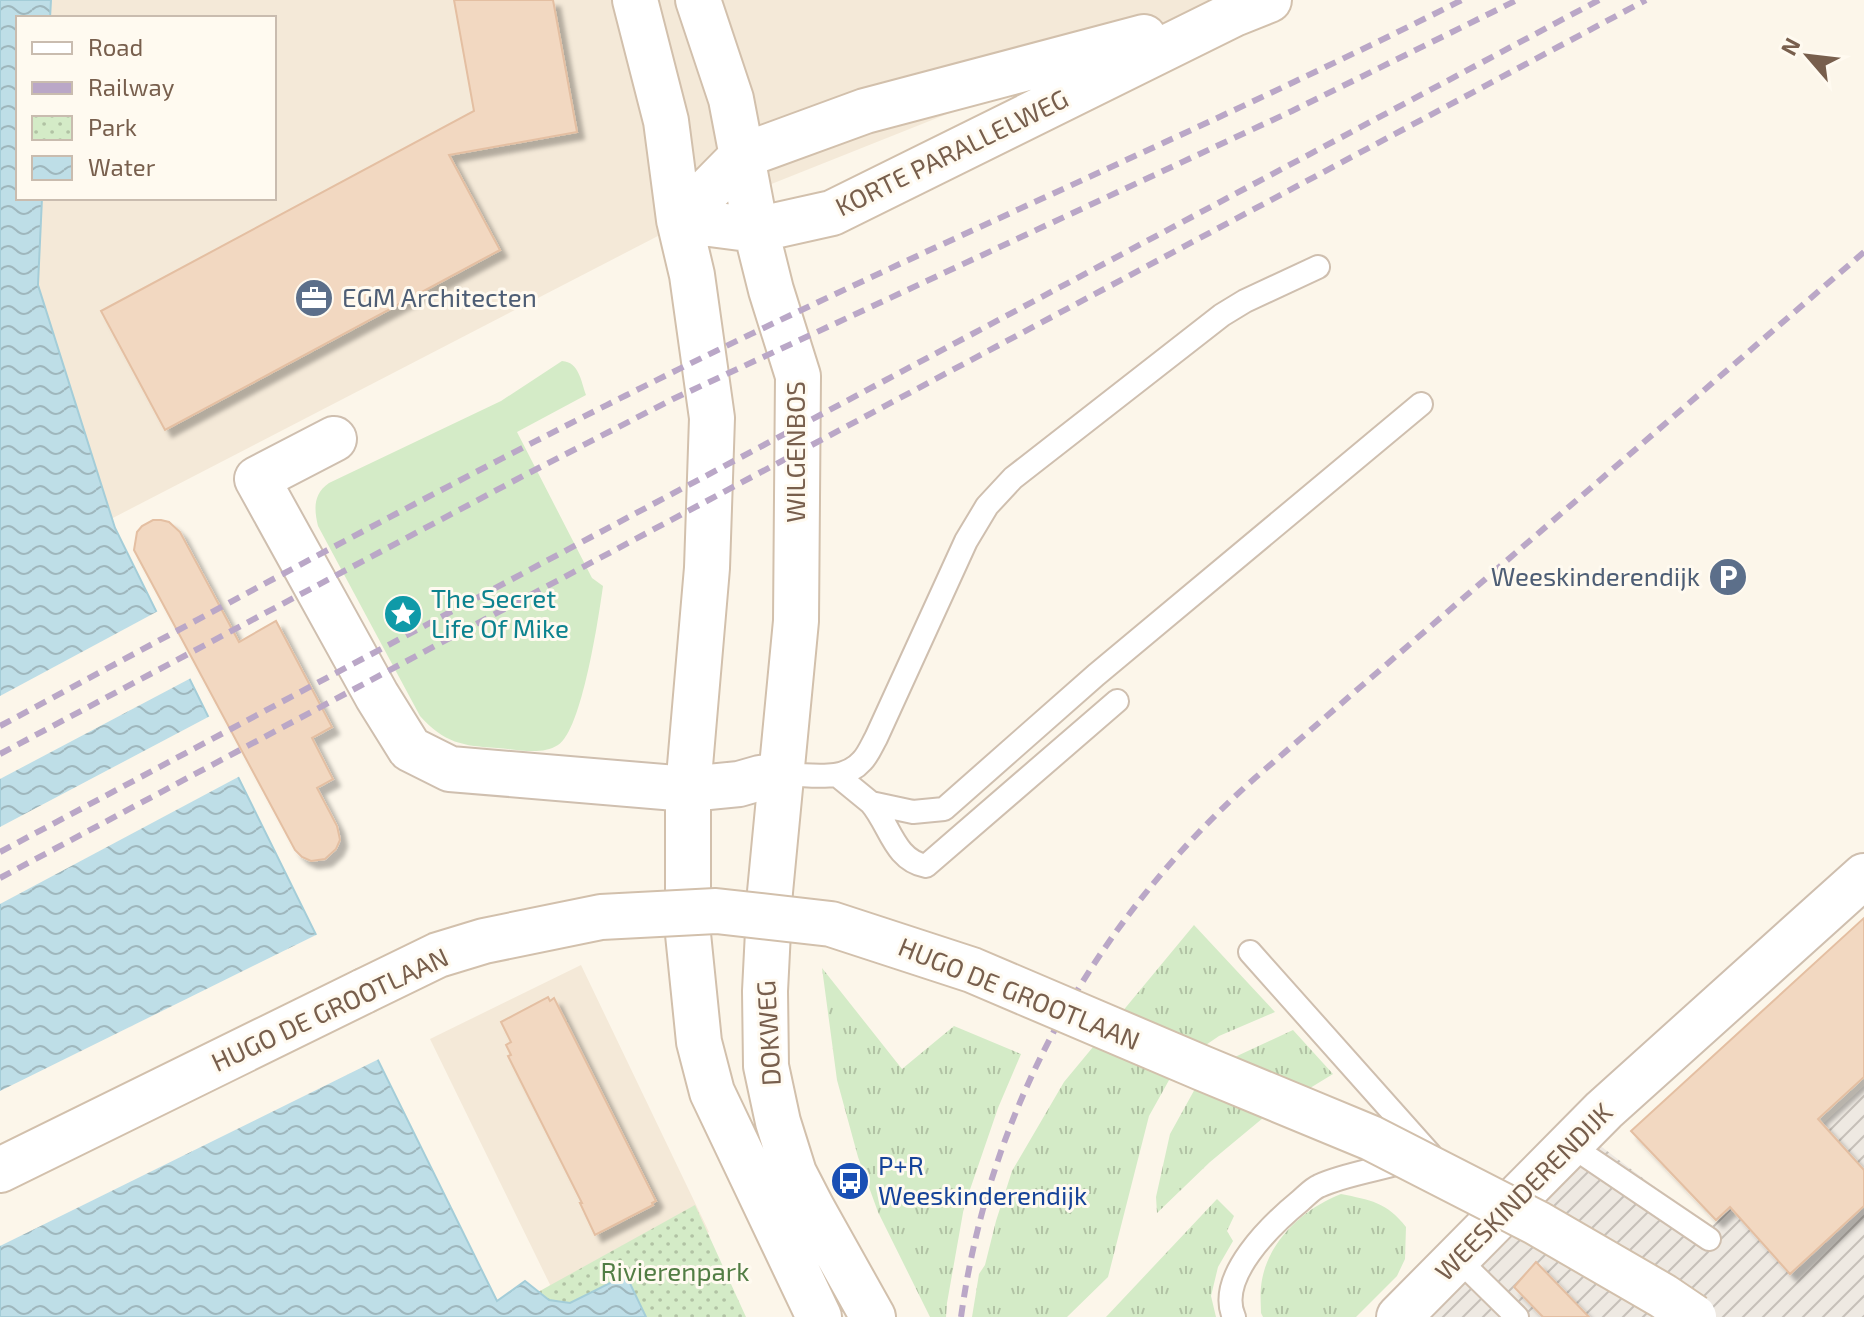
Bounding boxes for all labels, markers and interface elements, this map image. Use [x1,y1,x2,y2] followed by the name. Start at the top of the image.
[16,16,276,200] legend
[1768,16,1848,96] north arrow
[88,32,143,61] text: Road
[1774,33,1805,59] text: N
[88,72,175,101] text: Railway
[830,82,1073,221] street label: KORTE PARALLELWEG
[88,112,137,141] text: Park
[88,152,156,181] text: Water
[293,277,335,319] office icon: EGM Architecten
[342,281,537,312] place label: EGM Architecten
[779,381,810,523] street label: WILGENBOS
[1707,556,1749,598] parking icon: Weeskinderendijk
[1491,560,1700,591] place label: Weeskinderendijk
[431,582,569,643] place label: The Secret Life Of Mike
[382,593,424,635] place icon: The Secret Life Of Mike
[894,930,1145,1055] street label: HUGO DE GROOTLAAN
[206,940,453,1077] street label: HUGO DE GROOTLAAN
[749,980,786,1087] street label: DOKWEG
[1428,1096,1618,1286] street label: WEESKINDERENDIJK
[878,1149,1087,1210] place label: P+R Weeskinderendijk
[829,1160,871,1202] bus stop icon: P+R Weeskinderendijk
[601,1255,749,1286] park label: Rivierenpark

